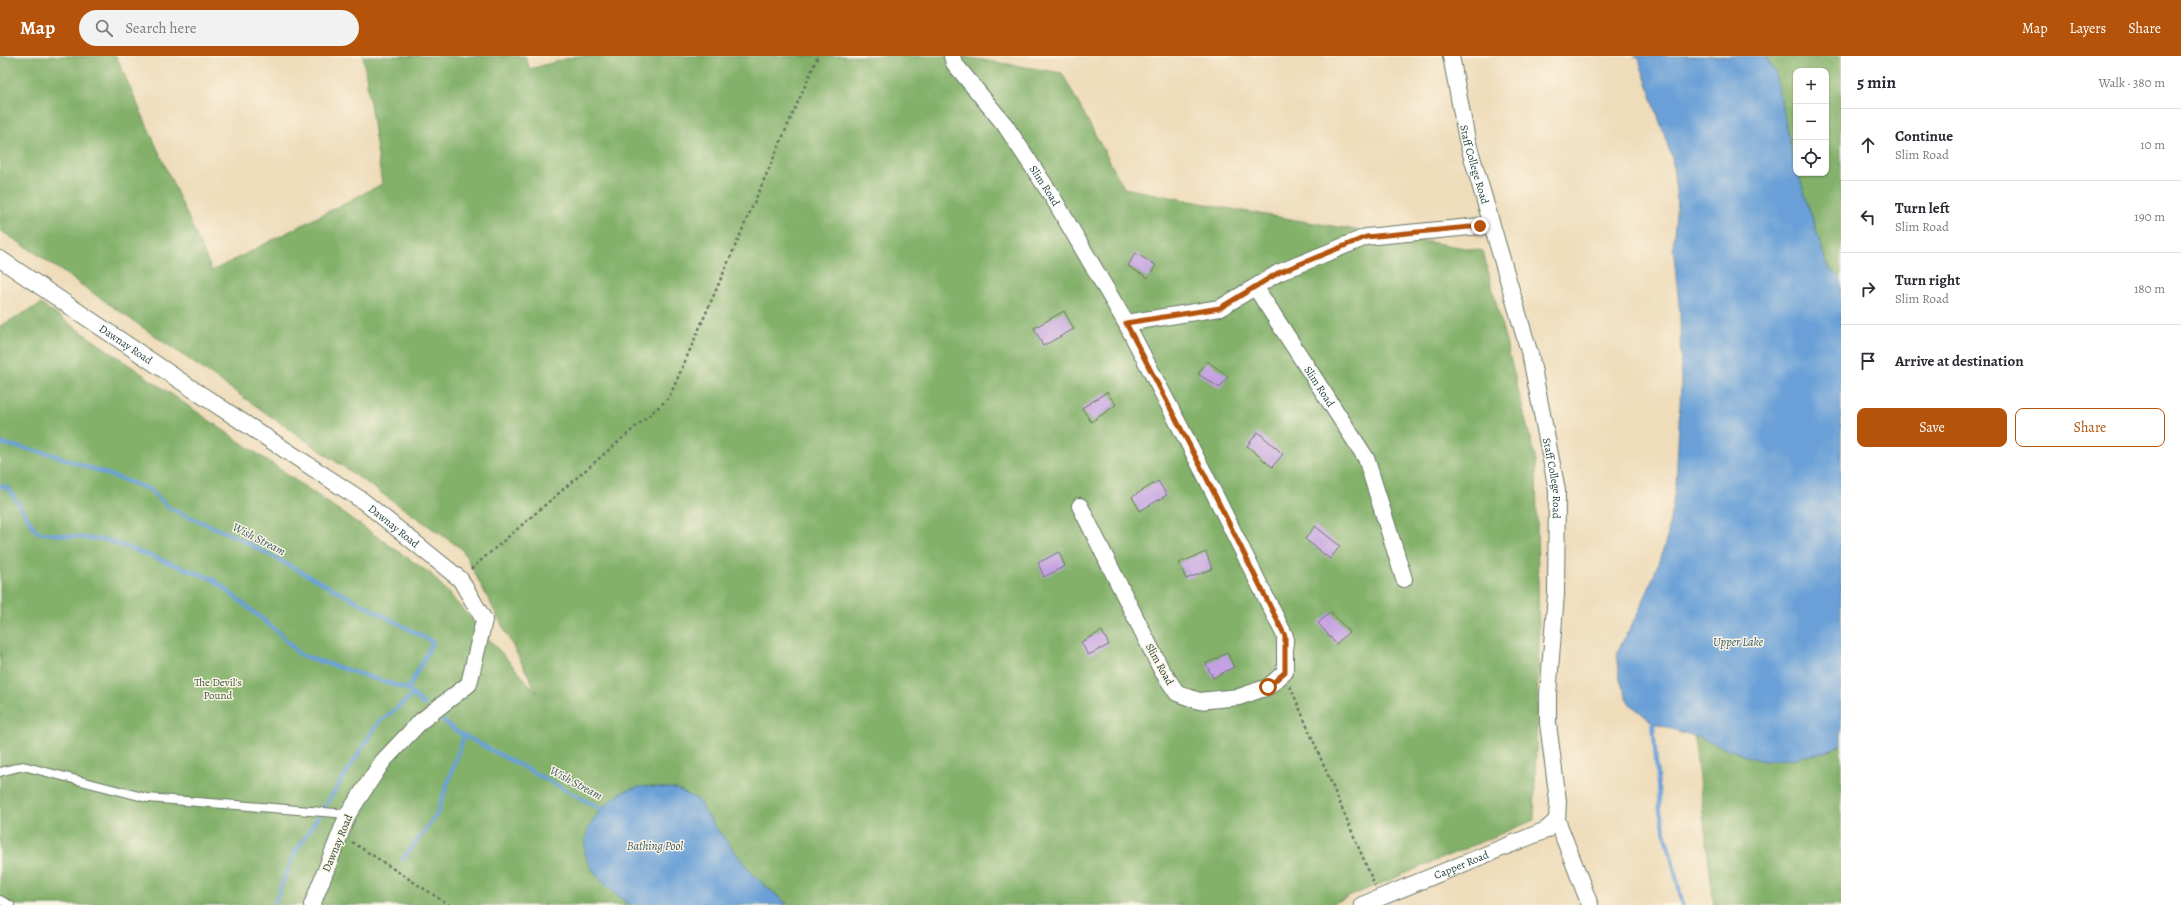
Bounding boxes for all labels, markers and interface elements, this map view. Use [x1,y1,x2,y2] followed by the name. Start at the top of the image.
[79,10,359,46] search box
[20,15,55,41] text: Map
[93,17,115,39] icon: search
[125,18,197,38] text: Search here
[2022,19,2048,38] text: Map
[2070,19,2106,38] text: Layers
[2128,19,2161,38] text: Share
[1793,68,1829,176] map controls
[1793,68,1829,104] button: +
[1857,71,1896,94] text: 5 min
[2098,74,2165,91] text: Walk · 380 m
[1793,104,1829,140] button: −
[1456,124,1492,206] street label: Staff College Road
[1895,126,1953,146] text: Continue
[1857,134,1879,156] icon: ahead
[2140,136,2165,153] text: 10 m
[1793,140,1829,176] button: locate
[1895,146,1949,163] text: Slim Road
[1026,162,1063,209] street label: Slim Road
[1895,198,1950,218] text: Turn left
[1857,206,1879,228] icon: left
[2134,208,2165,225] text: 190 m
[1471,217,1489,235] route end
[1895,218,1949,235] text: Slim Road
[1895,270,1960,290] text: Turn right
[1857,278,1879,300] icon: right
[2134,280,2165,297] text: 180 m
[1895,290,1949,307] text: Slim Road
[96,321,155,368] street label: Dawnay Road
[1857,350,1879,372] icon: arrive
[1895,351,2024,371] text: Arrive at destination
[1300,363,1338,410] street label: Slim Road
[1857,408,2007,447] button: Save
[2015,408,2165,447] button: Share
[1539,437,1564,519] street label: Staff College Road
[365,501,422,551] street label: Dawnay Road
[230,519,288,559] water label: Wish Stream
[1713,634,1764,650] water label: Upper Lake
[1142,641,1177,688] street label: Slim Road
[194,675,242,703] park label: The Devil's Pound
[1259,678,1277,696] route start
[547,762,605,804] water label: Wish Stream
[319,812,356,874] street label: Dawnay Road
[627,838,683,854] water label: Bathing Pool
[1432,847,1491,883] street label: Capper Road

